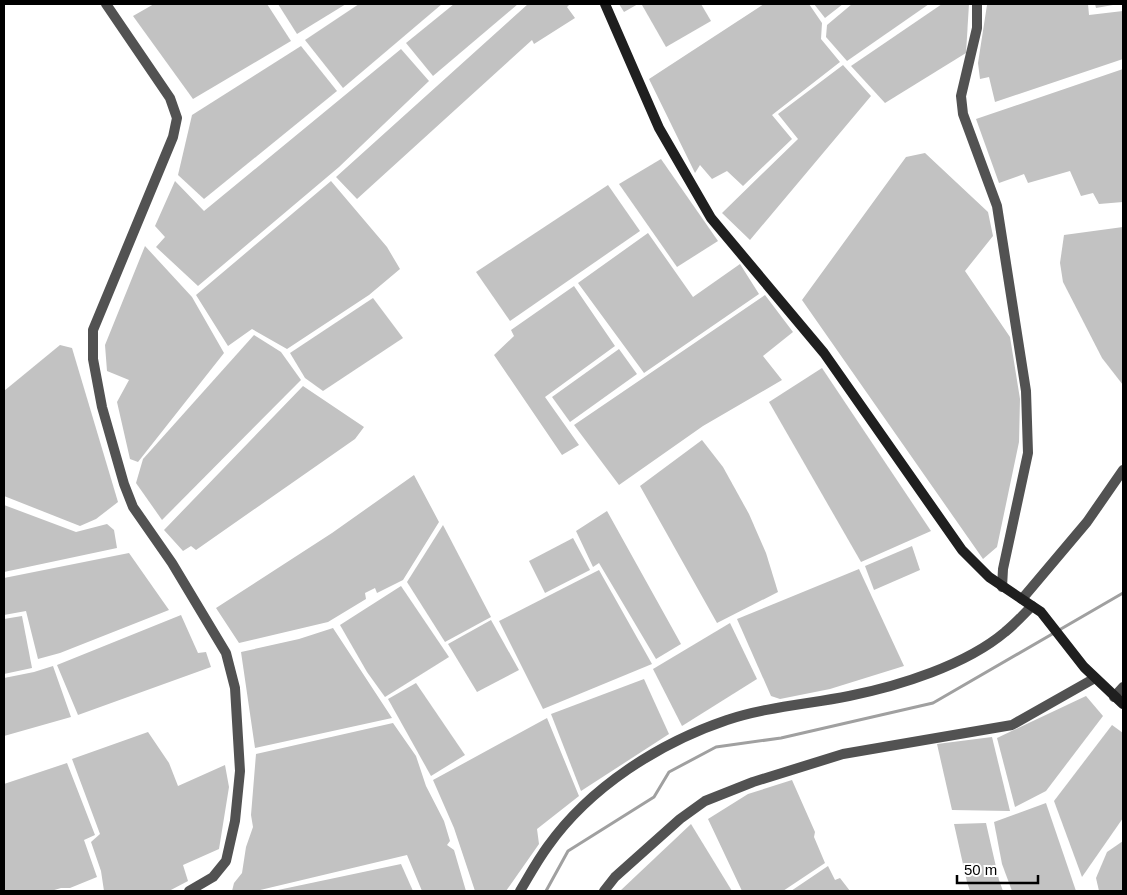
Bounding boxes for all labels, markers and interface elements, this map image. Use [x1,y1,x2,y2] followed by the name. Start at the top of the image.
[957,852,1038,884] scale bar
[964,861,997,878] text: 50 m

